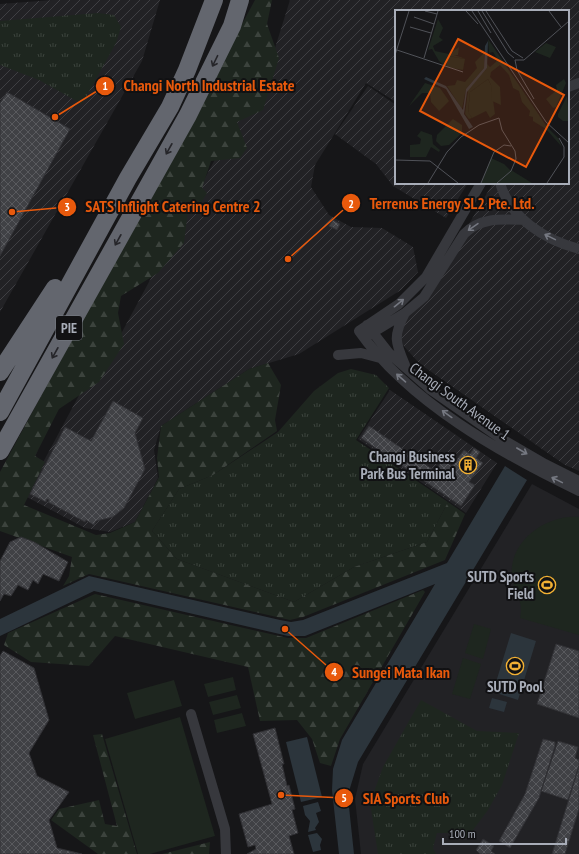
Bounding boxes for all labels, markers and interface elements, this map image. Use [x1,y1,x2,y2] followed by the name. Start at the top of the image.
[395,10,569,184] inset map
[211,55,218,67] one-way arrow
[95,72,302,100] callout: Changi North Industrial Estate
[123,75,295,95] text: Changi North Industrial Estate
[102,78,108,93] text: 1
[165,143,173,155] one-way arrow
[341,189,543,217] callout: Terrenus Energy SL2 Pte. Ltd.
[57,193,269,221] callout: SATS Inflight Catering Centre 2
[369,193,535,213] text: Terrenus Energy SL2 Pte. Ltd.
[85,196,261,216] text: SATS Inflight Catering Centre 2
[348,196,354,211] text: 2
[64,199,70,214] text: 3
[468,223,479,231] one-way arrow
[544,233,556,240] one-way arrow
[114,234,122,246] one-way arrow
[394,299,404,308] one-way arrow
[56,316,82,340] road number: PIE
[51,347,58,359] one-way arrow
[406,358,514,444] street label: Changi South Avenue 1
[396,374,407,383] one-way arrow
[442,410,453,418] one-way arrow
[361,447,455,483] place label: Changi Business Park Bus Terminal
[516,447,528,455] one-way arrow
[458,455,478,475] building icon: Changi Business Park Bus Terminal
[551,476,563,483] one-way arrow
[467,567,534,603] place label: SUTD Sports Field
[537,575,557,595] sports icon: SUTD Sports Field
[505,656,525,676] sports icon: SUTD Pool
[324,658,459,686] callout: Sungei Mata Ikan
[352,662,450,682] text: Sungei Mata Ikan
[331,664,337,679] text: 4
[487,677,543,696] place label: SUTD Pool
[334,784,457,812] callout: SIA Sports Club
[363,788,449,808] text: SIA Sports Club
[341,790,347,805] text: 5
[443,820,566,846] scale bar
[449,826,476,841] text: 100 m

